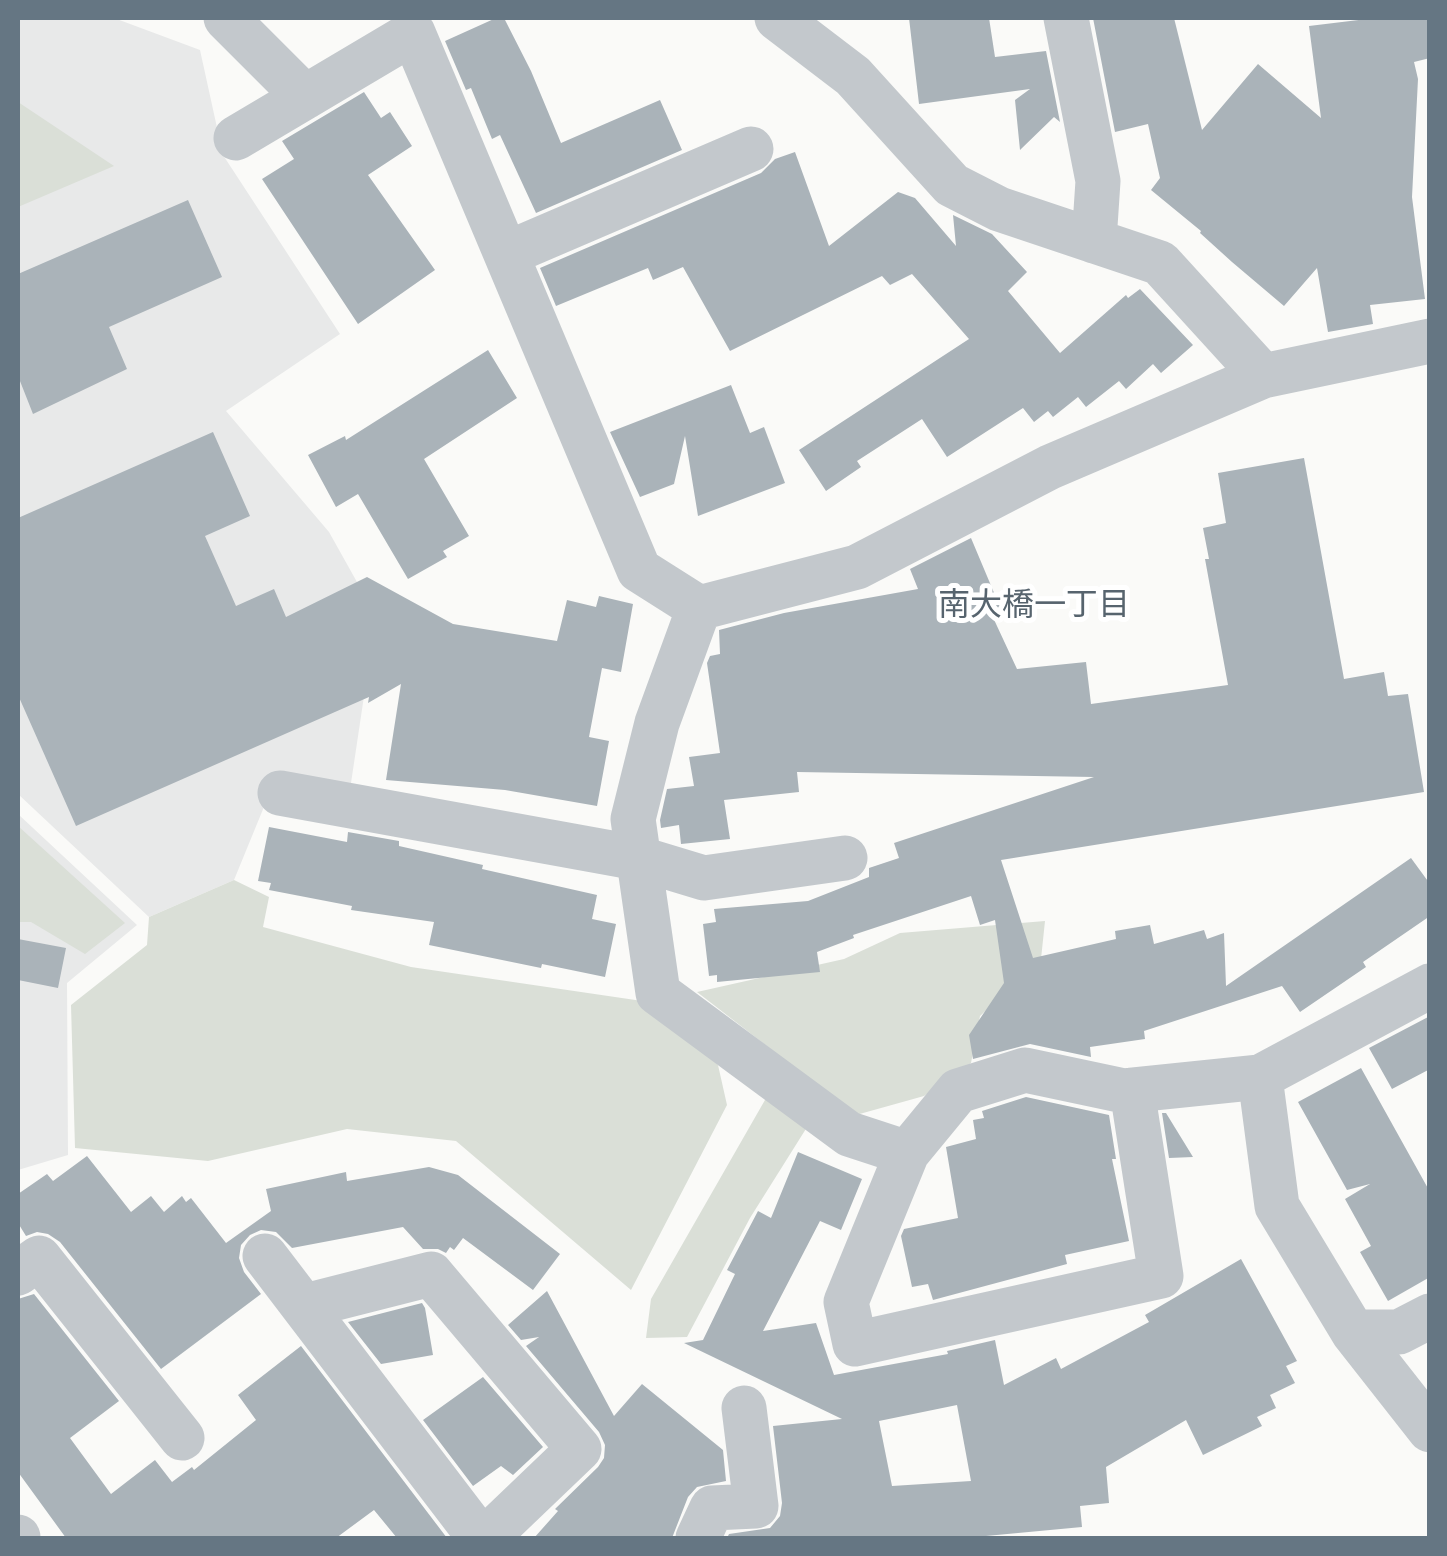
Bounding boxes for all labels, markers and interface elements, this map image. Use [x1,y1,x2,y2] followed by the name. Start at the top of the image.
[938,588,1130,626] district label: 南大橋一丁目

